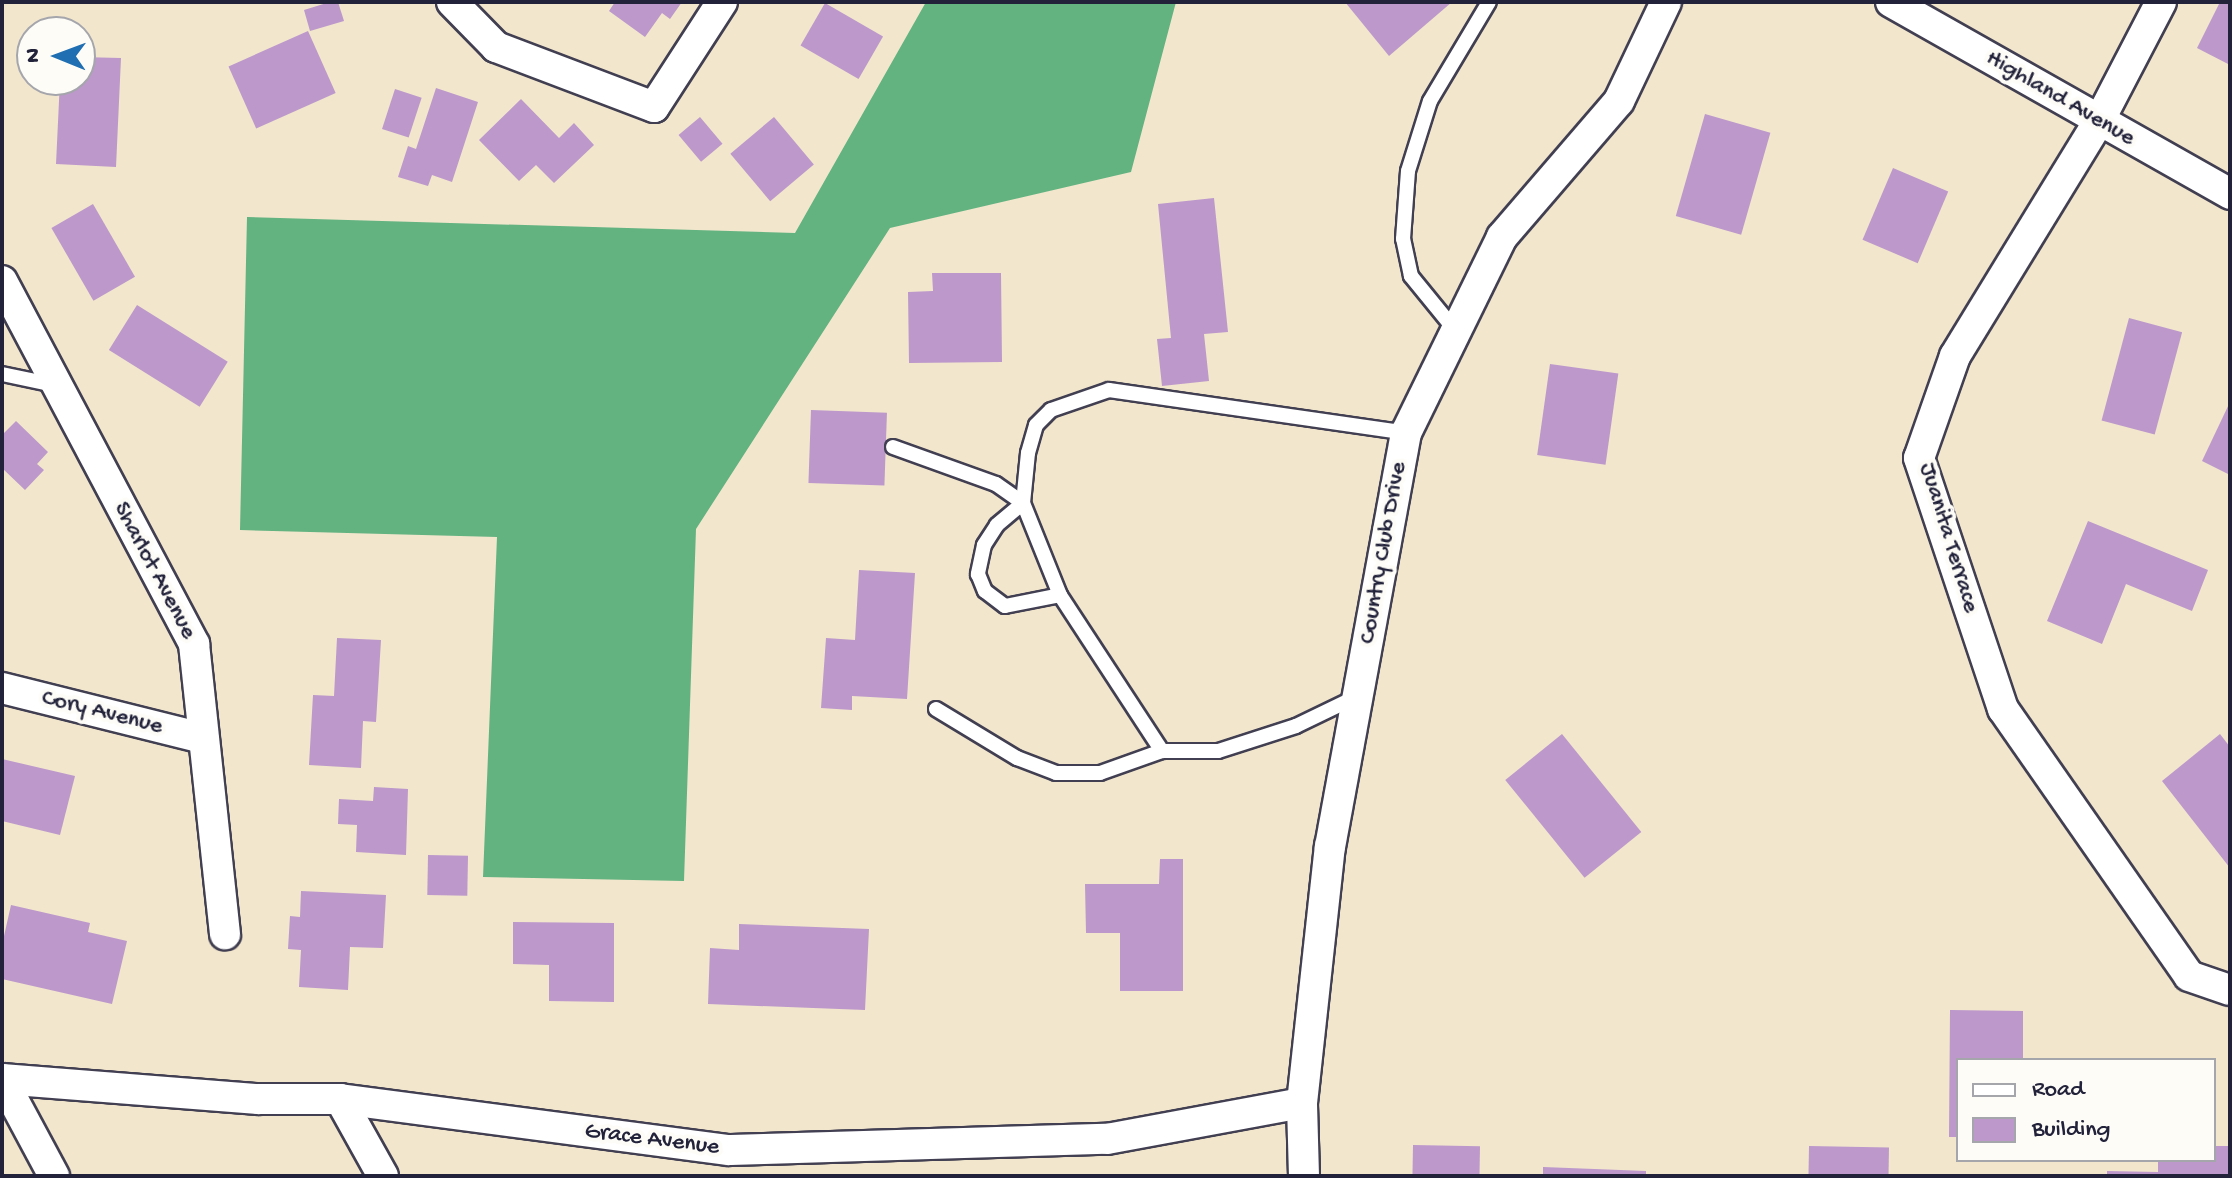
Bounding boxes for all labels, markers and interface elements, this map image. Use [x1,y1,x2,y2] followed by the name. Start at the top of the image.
[16,16,96,96] north arrow
[1980,45,2140,153] street label: Highland Avenue
[21,48,47,63] text: N
[1354,460,1414,646] street label: Country Club Drive
[1912,460,1984,616] street label: Juanita Terrace
[106,497,202,645] street label: Sharlot Avenue
[39,684,165,742] street label: Cory Avenue
[1956,1058,2216,1162] legend
[2032,1076,2084,1105] text: Road
[2032,1116,2110,1145] text: Building
[583,1117,721,1163] street label: Grace Avenue

